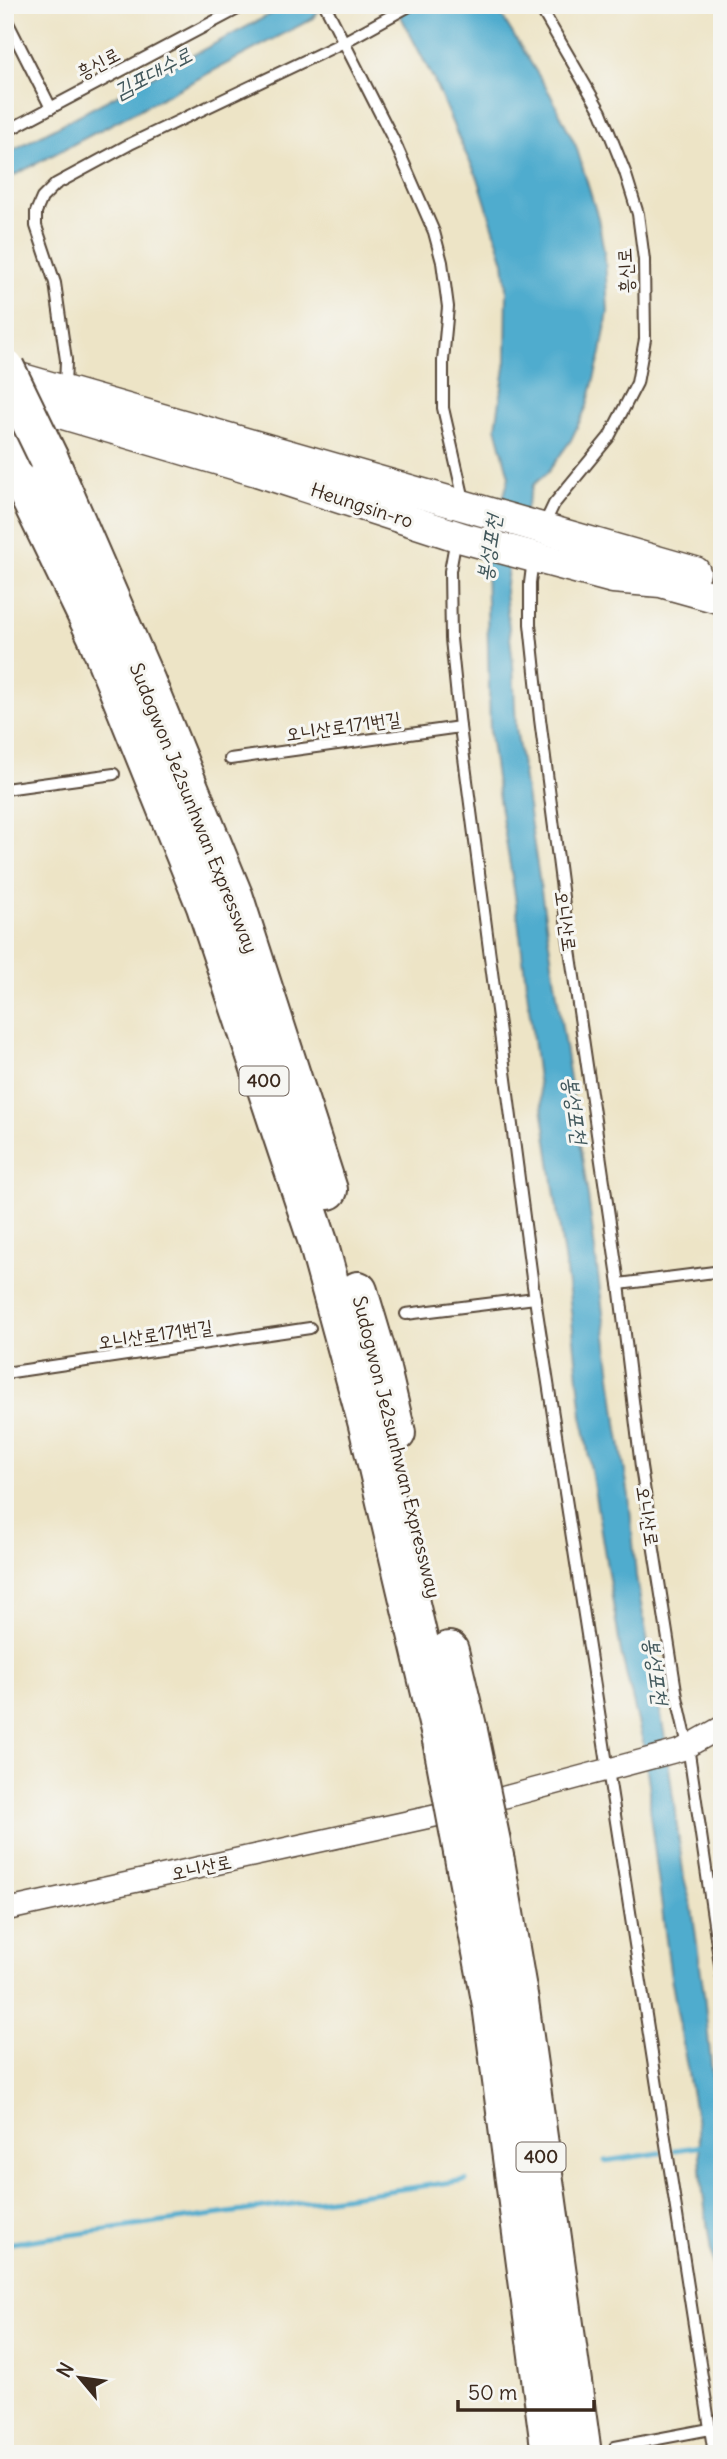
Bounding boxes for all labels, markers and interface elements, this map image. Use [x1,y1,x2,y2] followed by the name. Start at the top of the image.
[109,41,196,104] water label: 김포대수로
[72,42,124,84] street label: 흥신로
[612,247,638,295] street label: 흥신로
[308,477,416,533] street label: Heungsin-ro
[470,510,507,583] water label: 봉성포천
[125,659,263,957] street label: Sudogwon Je2sunhwan Expressway
[284,706,402,746] street label: 오니산로171번길
[550,889,582,953] street label: 오니산로
[240,1066,288,1096] road number: 400
[557,1075,594,1147] water label: 봉성포천
[348,1293,446,1601] street label: Sudogwon Je2sunhwan Expressway
[96,1314,214,1354] street label: 오니산로171번길
[631,1484,665,1548] street label: 오니산로
[638,1636,675,1708] water label: 봉성포천
[169,1849,233,1885] street label: 오니산로
[516,2143,566,2172] road number: 400
[46,2344,116,2414] north arrow
[51,2358,79,2381] text: N
[458,2368,594,2412] scale bar
[468,2379,517,2406] text: 50 m

